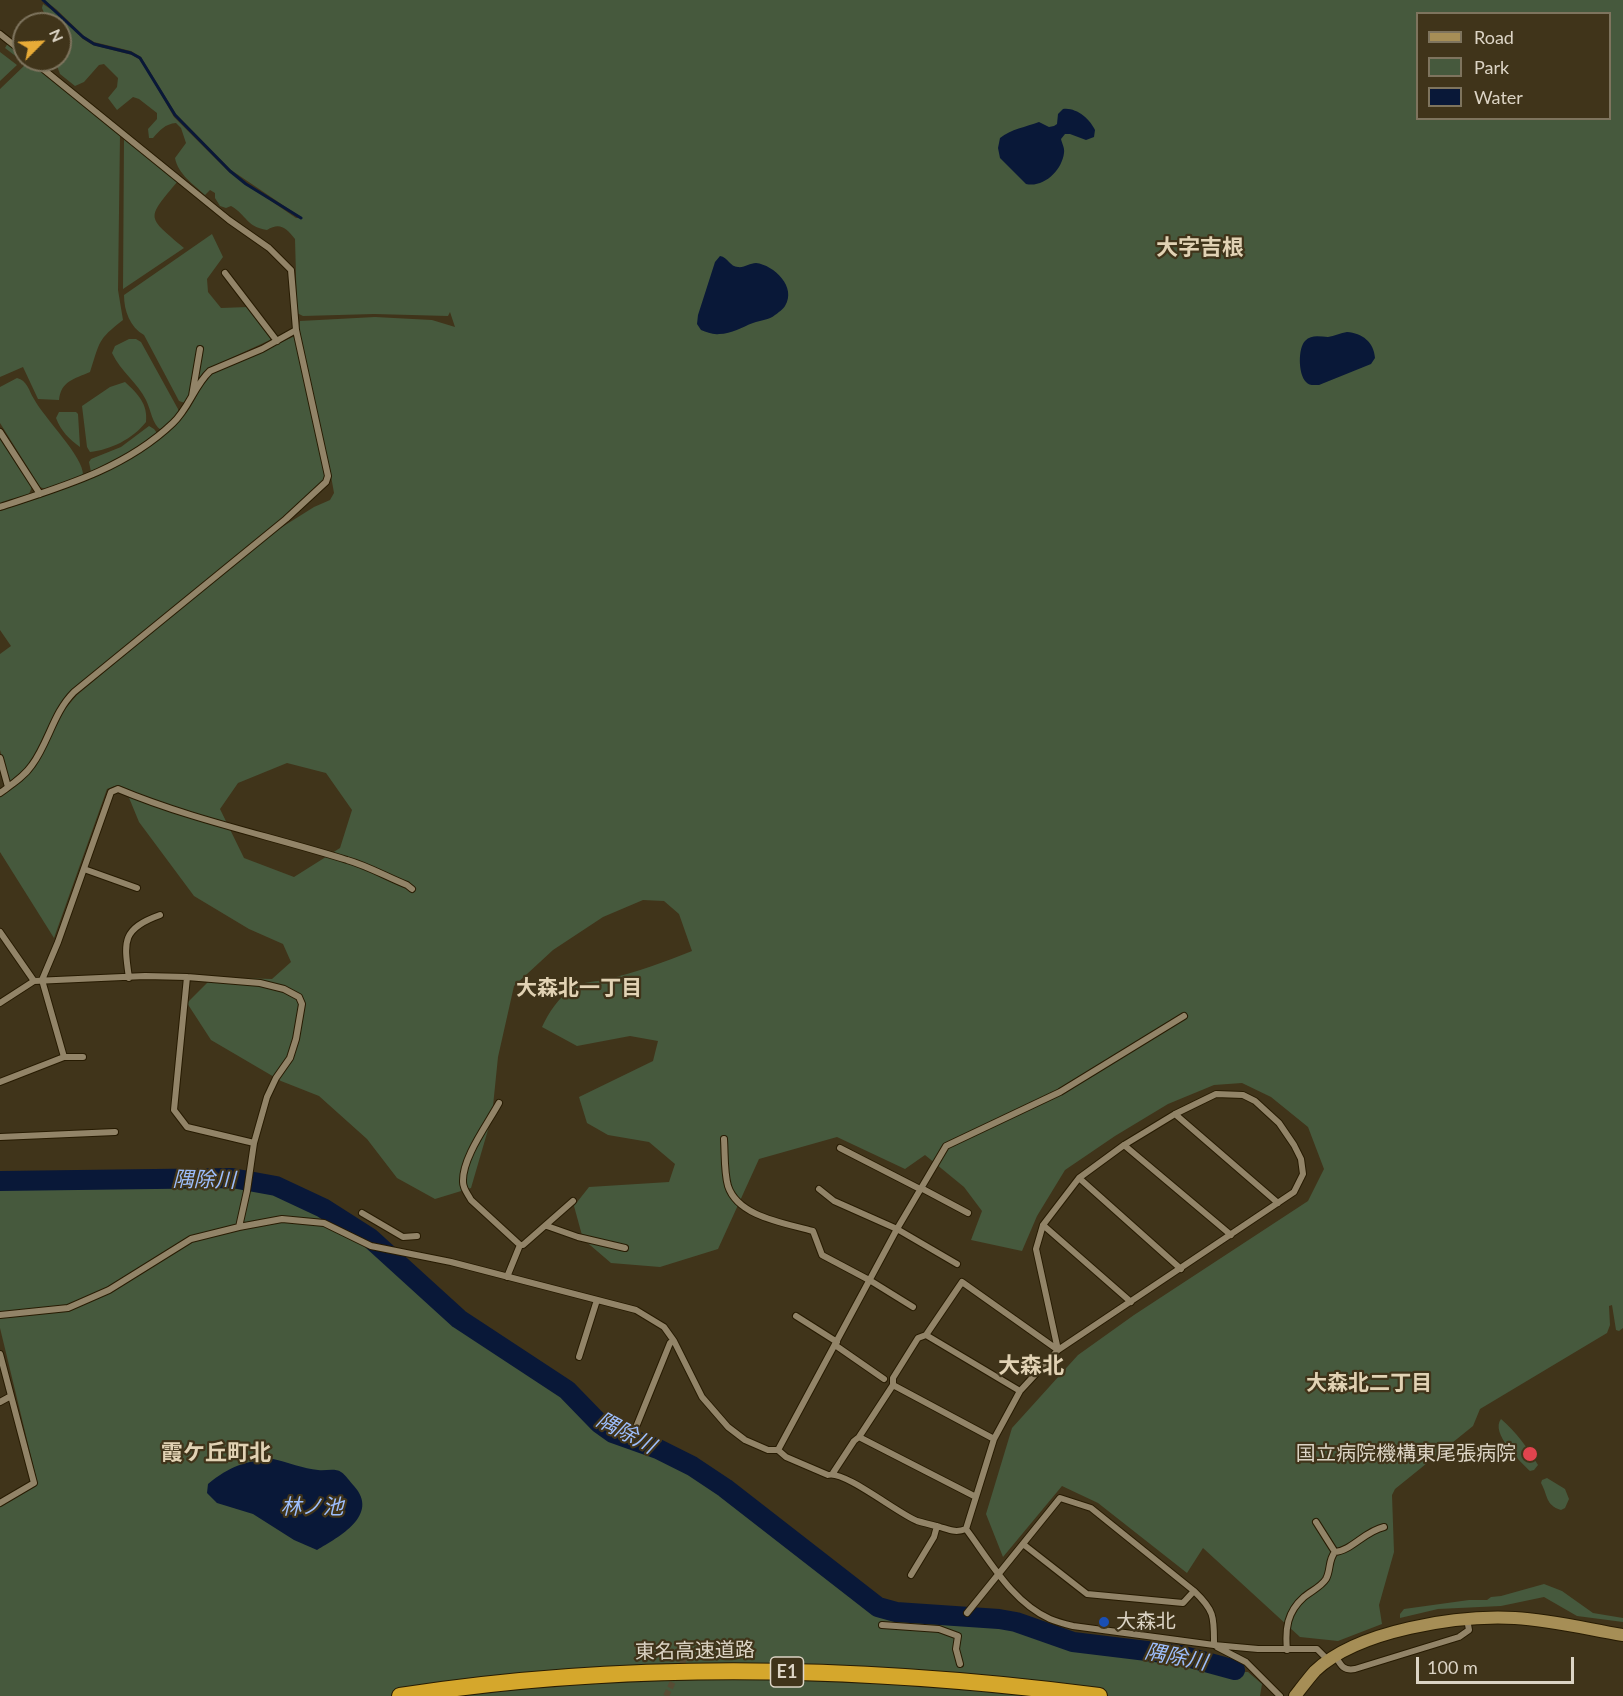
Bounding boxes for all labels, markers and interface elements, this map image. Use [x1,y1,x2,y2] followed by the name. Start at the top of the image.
[12,12,72,72] north arrow
[1416,12,1611,120] legend
[46,26,68,45] text: N
[1474,26,1514,48] text: Road
[1474,56,1509,78] text: Park
[1474,86,1523,108] text: Water
[1156,235,1244,261] district label: 大字吉根
[516,975,642,1001] district label: 大森北一丁目
[172,1167,236,1193] water label: 隅除川
[998,1353,1064,1379] district label: 大森北
[1306,1370,1432,1396] district label: 大森北二丁目
[592,1407,660,1459] water label: 隅除川
[161,1440,271,1466] district label: 霞ケ丘町北
[1296,1442,1516,1466] place label: 国立病院機構東尾張病院
[1521,1445,1539,1463] marker: 国立病院機構東尾張病院
[281,1494,343,1520] water label: 林ノ池
[1116,1610,1176,1634] place label: 大森北
[1097,1615,1111,1629] marker: 大森北
[635,1638,755,1664] street label: 東名高速道路
[1143,1639,1209,1675] water label: 隅除川
[1419,1645,1576,1683] scale bar
[1427,1656,1478,1678] text: 100 m
[770,1657,804,1687] road number: E1

